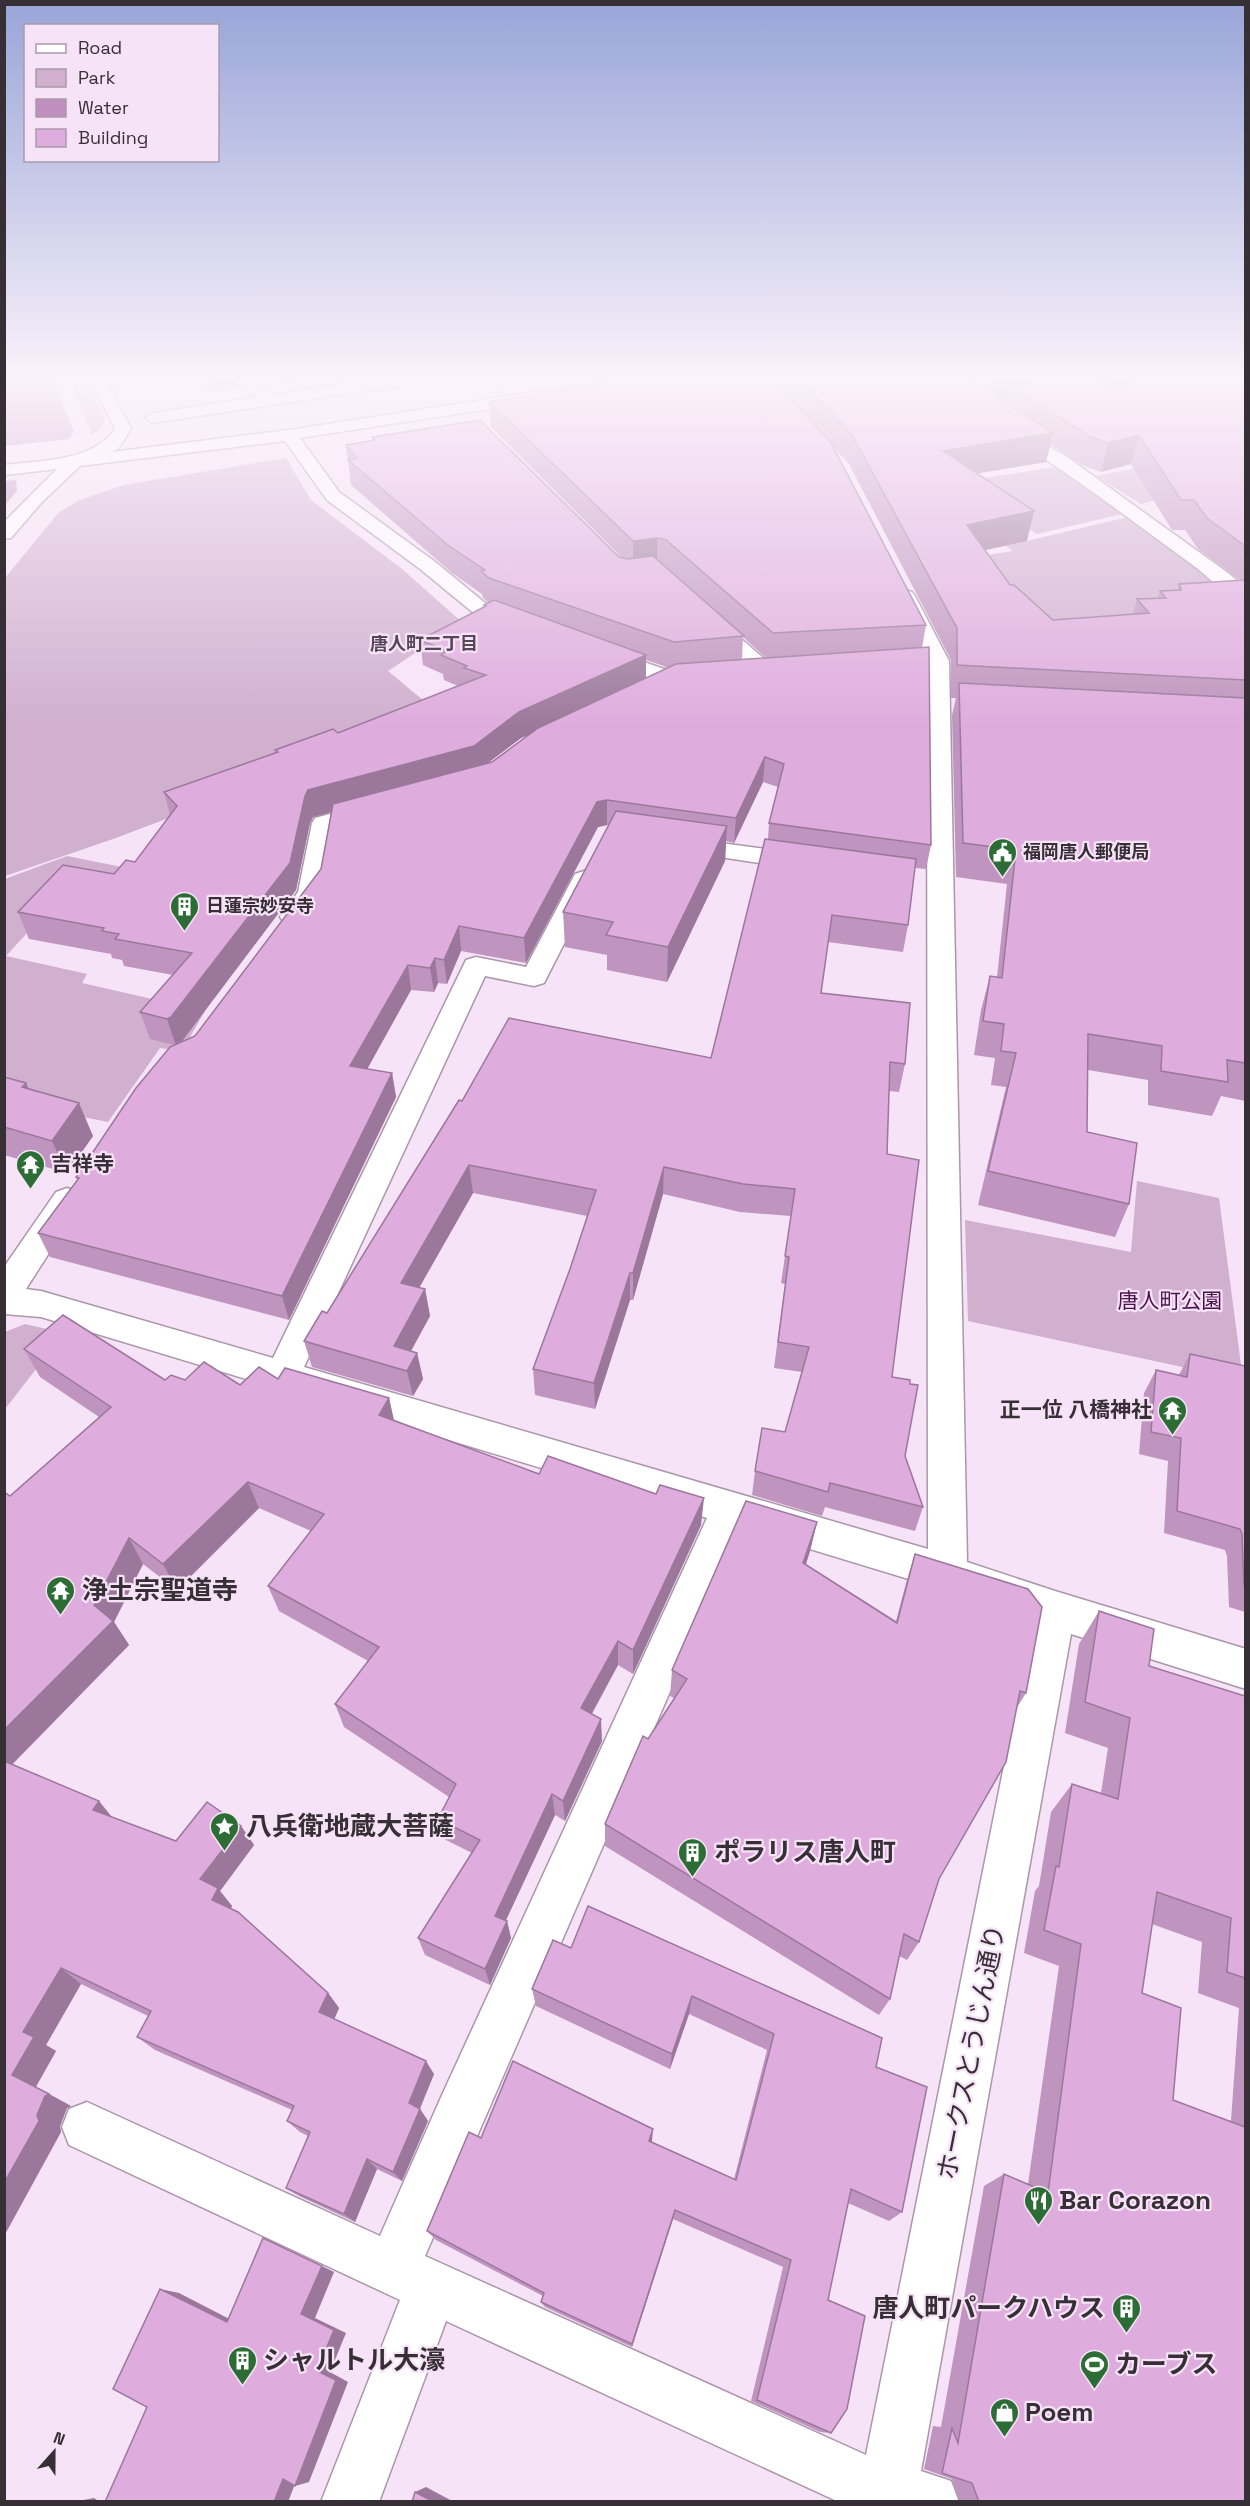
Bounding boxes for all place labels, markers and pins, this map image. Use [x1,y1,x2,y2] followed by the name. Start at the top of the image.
[986,836,1018,878] public building icon: 福岡唐人郵便局
[1023,840,1149,863] place label: 福岡唐人郵便局
[169,890,201,932] building icon: 日蓮宗妙安寺
[206,894,314,917] place label: 日蓮宗妙安寺
[14,1148,46,1190] temple icon: 吉祥寺
[51,1150,114,1177] place label: 吉祥寺
[1157,1394,1189,1436] temple icon: 正一位 八橋神社
[1000,1396,1152,1423] place label: 正一位 八橋神社
[82,1573,238,1607] place label: 浄土宗聖道寺
[45,1574,77,1616] temple icon: 浄土宗聖道寺
[246,1809,454,1843] place label: 八兵衛地蔵大菩薩
[209,1810,241,1852] place icon: 八兵衛地蔵大菩薩
[714,1835,896,1869] place label: ポラリス唐人町
[677,1836,709,1878] building icon: ポラリス唐人町
[1059,2183,1211,2217] place label: Bar Corazon
[1022,2184,1054,2226] restaurant icon: Bar Corazon
[872,2291,1105,2325] place label: 唐人町パークハウス
[1110,2292,1142,2334] building icon: 唐人町パークハウス
[263,2343,445,2377] place label: シャルトル大濠
[226,2344,258,2386] building icon: シャルトル大濠
[1115,2347,1217,2381] place label: カーブス
[1078,2348,1110,2390] sports icon: カーブス
[1025,2395,1094,2429] place label: Poem
[988,2396,1020,2438] shop icon: Poem

